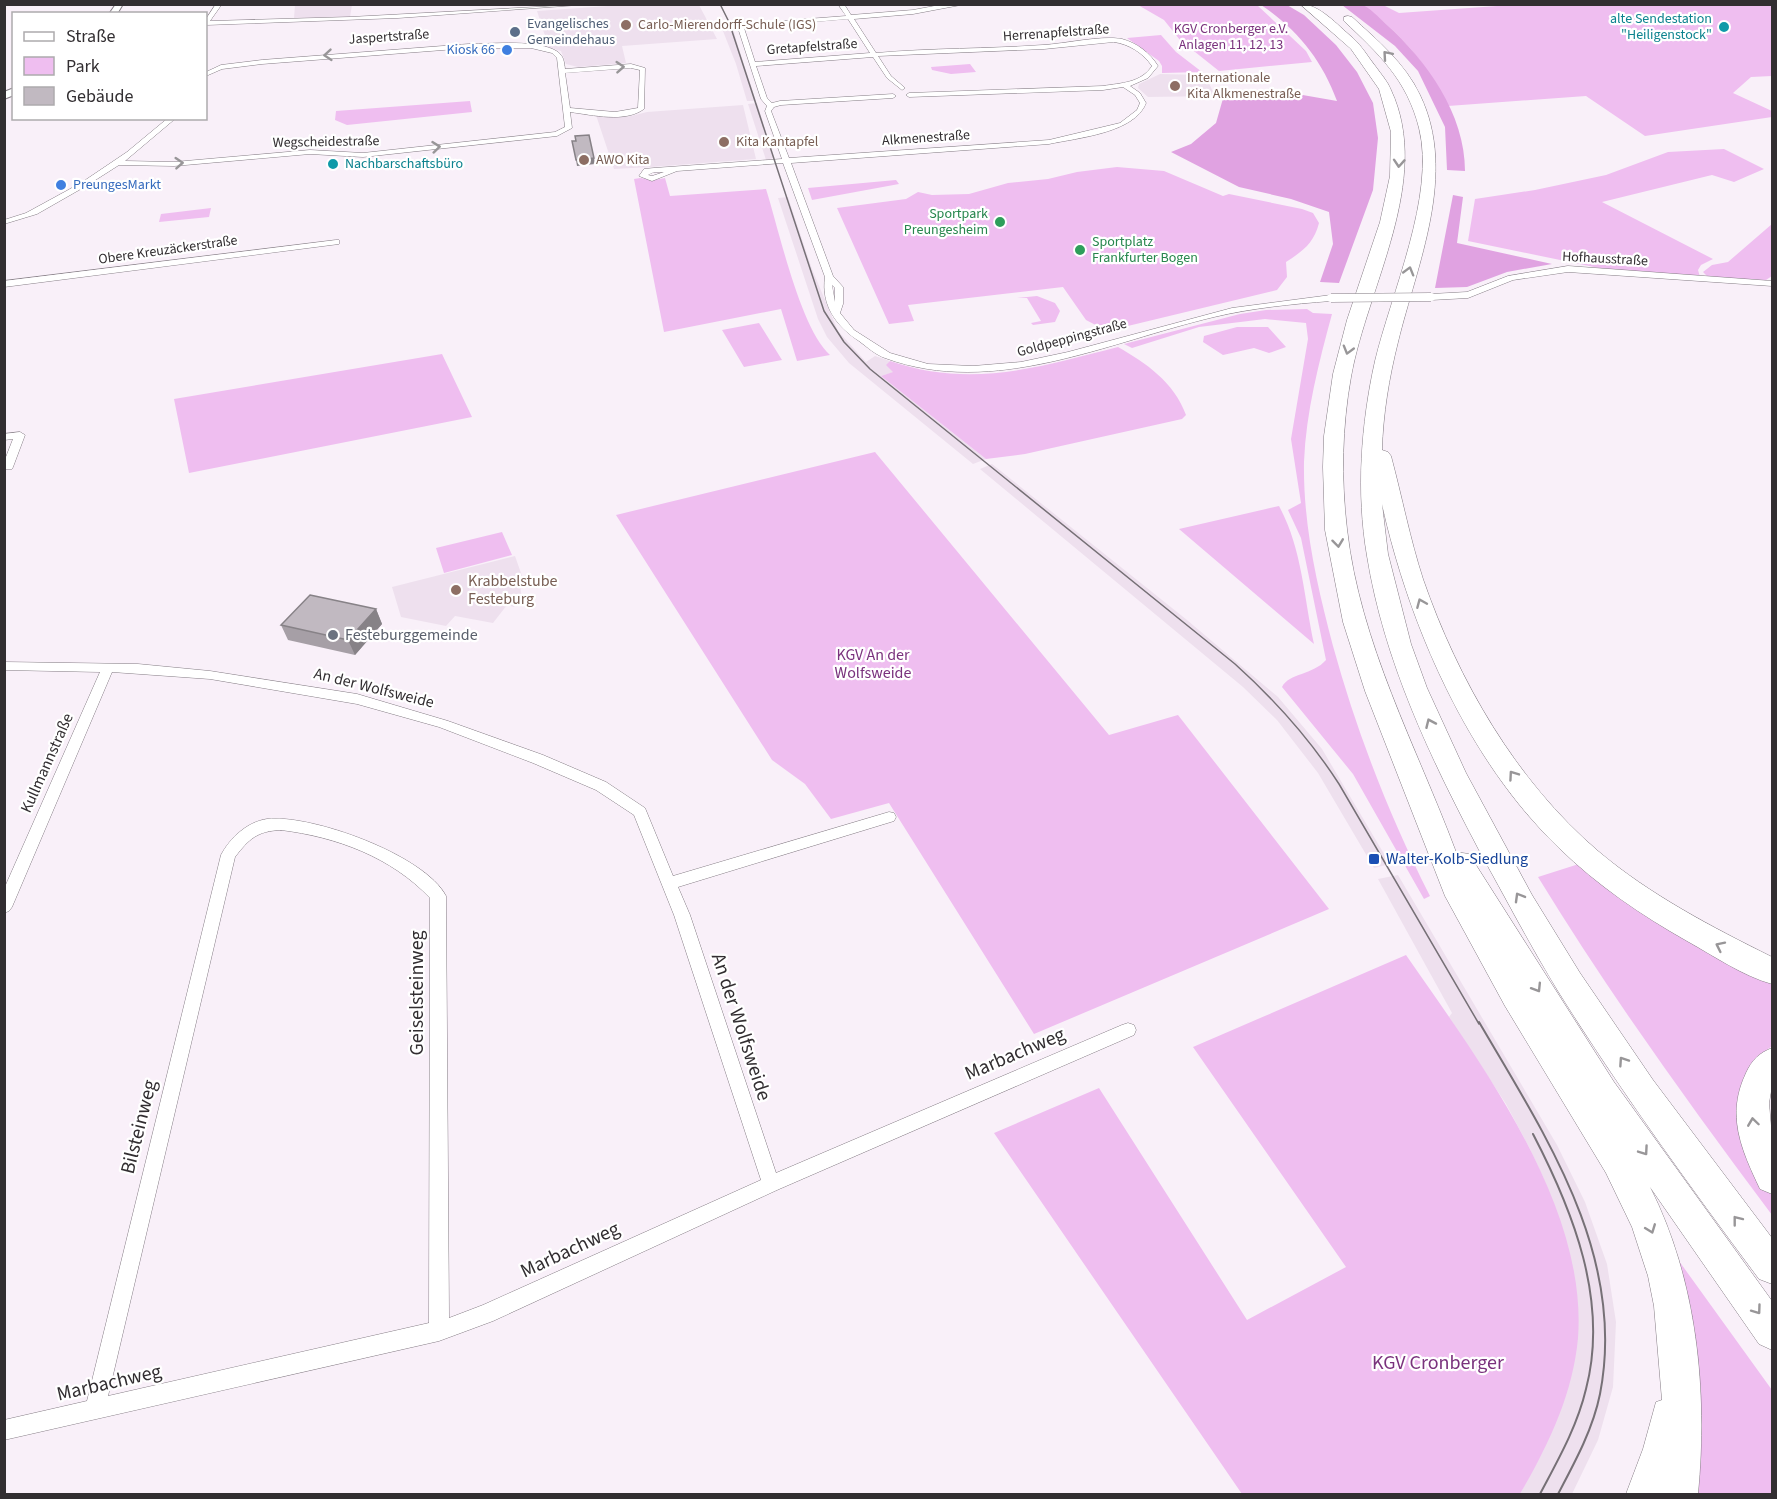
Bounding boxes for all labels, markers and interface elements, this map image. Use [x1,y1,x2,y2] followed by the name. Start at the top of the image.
[1610,9,1712,45] place label: alte Sendestation "Heiligenstock"
[12,12,207,120] legend
[527,14,615,50] place label: Evangelisches Gemeindehaus
[638,15,816,35] place label: Carlo-Mierendorff-Schule (IGS)
[619,18,633,32] marker: Carlo-Mierendorff-Schule (IGS)
[1002,19,1110,47] street label: Herrenapfelstraße
[1174,19,1288,55] park label: KGV Cronberger e.V. Anlagen 11, 12, 13
[1717,20,1731,34] marker: alte Sendestation "Heiligenstock"
[66,24,116,49] text: Straße
[348,24,430,50] street label: Jaspertstraße
[508,25,522,39] marker: Evangelisches Gemeindehaus
[766,34,858,60] street label: Gretapfelstraße
[446,40,495,60] place label: Kiosk 66
[500,43,514,57] marker: Kiosk 66
[323,49,332,62] one-way arrow
[1383,51,1394,62] one-way arrow
[66,54,100,79] text: Park
[615,60,624,73] one-way arrow
[1187,68,1301,104] place label: Internationale Kita Alkmenestraße
[1168,79,1182,93] marker: Internationale Kita Alkmenestraße
[66,84,134,109] text: Gebäude
[881,125,971,151] street label: Alkmenestraße
[272,131,380,153] street label: Wegscheidestraße
[736,132,819,152] place label: Kita Kantapfel
[717,135,731,149] marker: Kita Kantapfel
[431,142,440,154] one-way arrow
[596,150,650,170] place label: AWO Kita
[577,153,591,167] marker: AWO Kita
[345,154,463,174] place label: Nachbarschaftsbüro
[175,157,184,170] one-way arrow
[326,157,340,171] marker: Nachbarschaftsbüro
[1393,158,1406,167] one-way arrow
[73,175,161,195] place label: PreungesMarkt
[54,178,68,192] marker: PreungesMarkt
[904,204,988,240] place label: Sportpark Preungesheim
[993,215,1007,229] marker: Sportpark Preungesheim
[97,230,239,270] street label: Obere Kreuzäckerstraße
[1092,232,1198,268] place label: Sportplatz Frankfurter Bogen
[1073,243,1087,257] marker: Sportplatz Frankfurter Bogen
[1562,247,1648,271] street label: Hofhausstraße
[1402,266,1414,276] one-way arrow
[1015,314,1129,362] street label: Goldpeppingstraße
[1343,345,1356,355] one-way arrow
[1331,539,1344,548] one-way arrow
[468,570,558,610] place label: Krabbelstube Festeburg
[449,583,463,597] marker: Krabbelstube Festeburg
[1416,598,1428,609] one-way arrow
[345,624,478,646] place label: Festeburggemeinde
[326,628,340,642] marker: Festeburggemeinde
[835,644,911,684] park label: KGV An der Wolfsweide
[312,662,436,714] street label: An der Wolfsweide
[15,710,79,816] street label: Kullmannstraße
[1425,719,1437,730] one-way arrow
[1509,770,1520,781] one-way arrow
[1386,848,1528,870] place label: Walter-Kolb-Siedlung
[1367,852,1381,866] marker: Walter-Kolb-Siedlung
[1515,893,1526,903] one-way arrow
[403,931,431,1055] street label: Geiselsteinweg
[1715,941,1726,953] one-way arrow
[704,950,778,1105] street label: An der Wolfsweide
[1529,982,1541,992] one-way arrow
[960,1020,1070,1088] street label: Marbachweg
[1619,1057,1630,1068] one-way arrow
[114,1077,164,1177] street label: Bilsteinweg
[1747,1117,1760,1127] one-way arrow
[1637,1144,1648,1155] one-way arrow
[516,1215,624,1285] street label: Marbachweg
[1733,1215,1744,1226] one-way arrow
[1644,1223,1656,1234] one-way arrow
[1750,1303,1761,1314] one-way arrow
[1372,1349,1504,1377] park label: KGV Cronberger
[54,1357,164,1409] street label: Marbachweg

